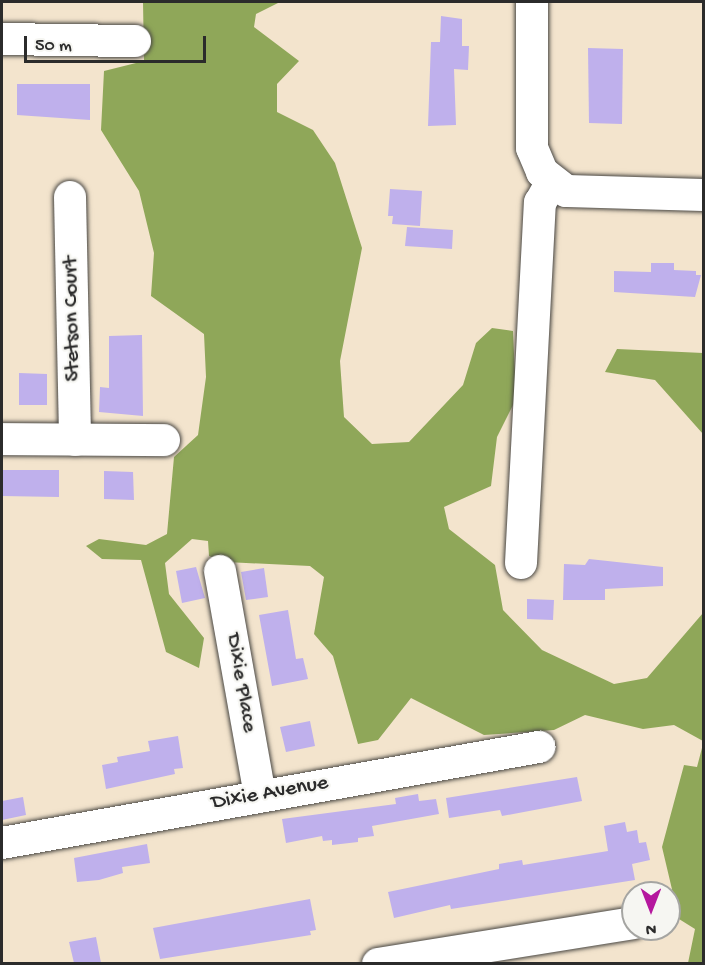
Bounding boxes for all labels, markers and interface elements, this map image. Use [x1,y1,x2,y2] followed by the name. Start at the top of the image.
[27,24,208,62] scale bar
[35,36,72,57] text: 50 m
[59,256,87,382] street label: Stetson Court
[218,631,262,735] street label: Dixie Place
[210,771,330,817] street label: Dixie Avenue
[621,881,681,941] north arrow
[646,918,656,937] text: N

